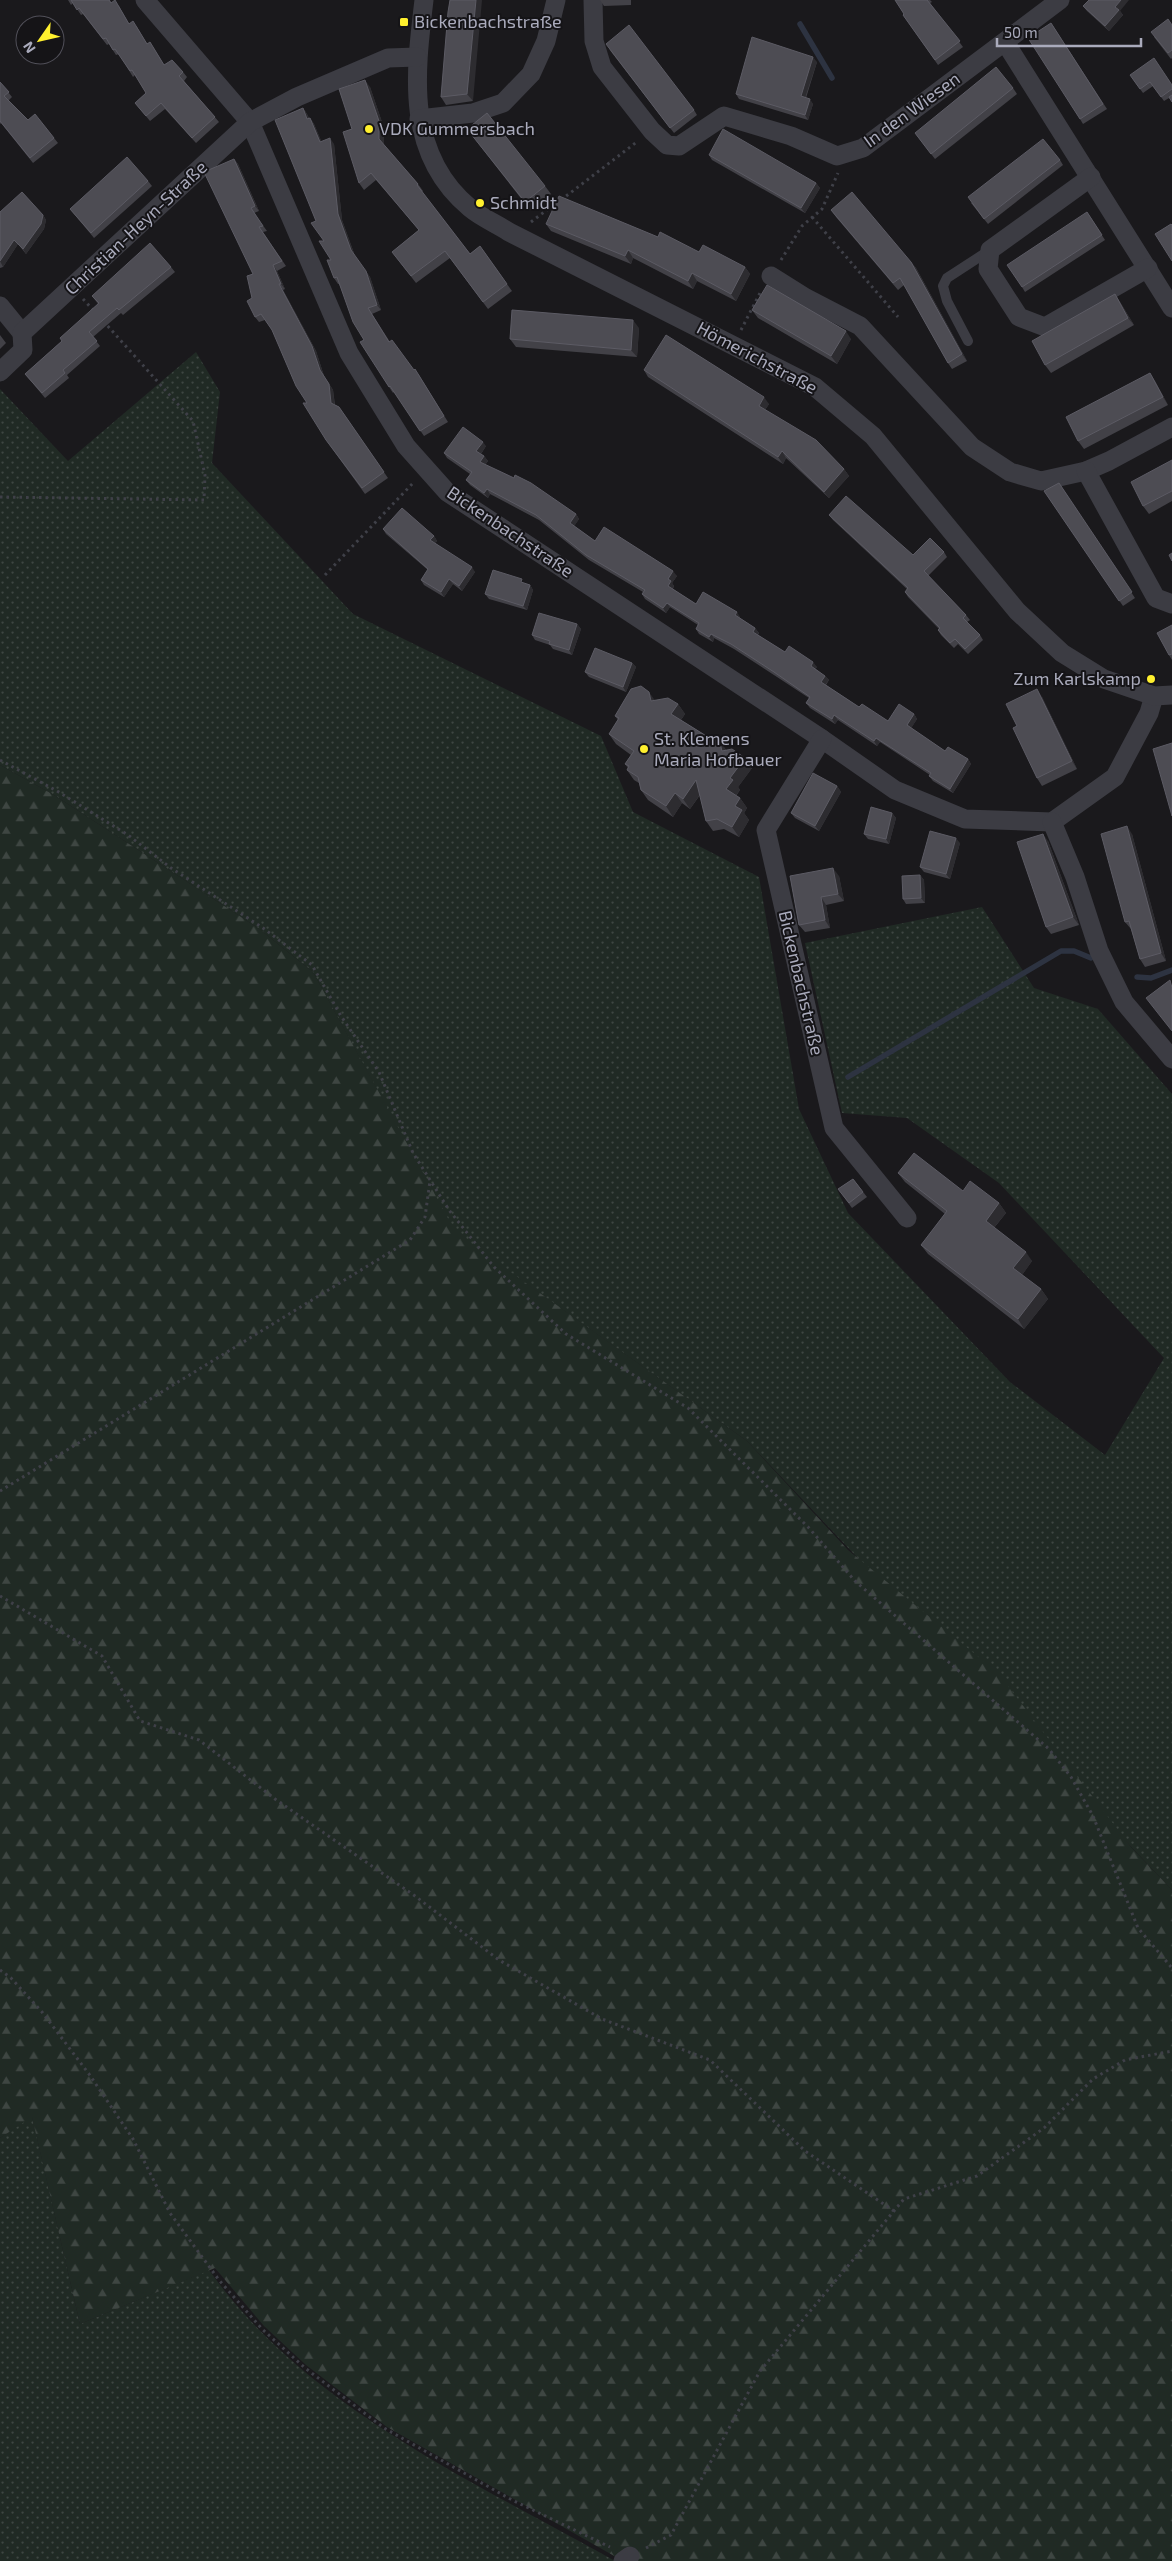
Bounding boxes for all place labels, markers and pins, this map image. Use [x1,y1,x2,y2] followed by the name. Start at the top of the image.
[414,10,562,32] place label: Bickenbachstraße
[398,16,410,28] marker: Bickenbachstraße
[379,117,535,139] place label: VDK Gummersbach
[363,123,375,135] marker: VDK Gummersbach
[490,191,557,213] place label: Schmidt
[474,197,486,209] marker: Schmidt
[1013,667,1141,689] place label: Zum Karlskamp
[1145,673,1157,685] marker: Zum Karlskamp
[654,727,782,770] place label: St. Klemens Maria Hofbauer
[638,743,650,755] marker: St. Klemens Maria Hofbauer

